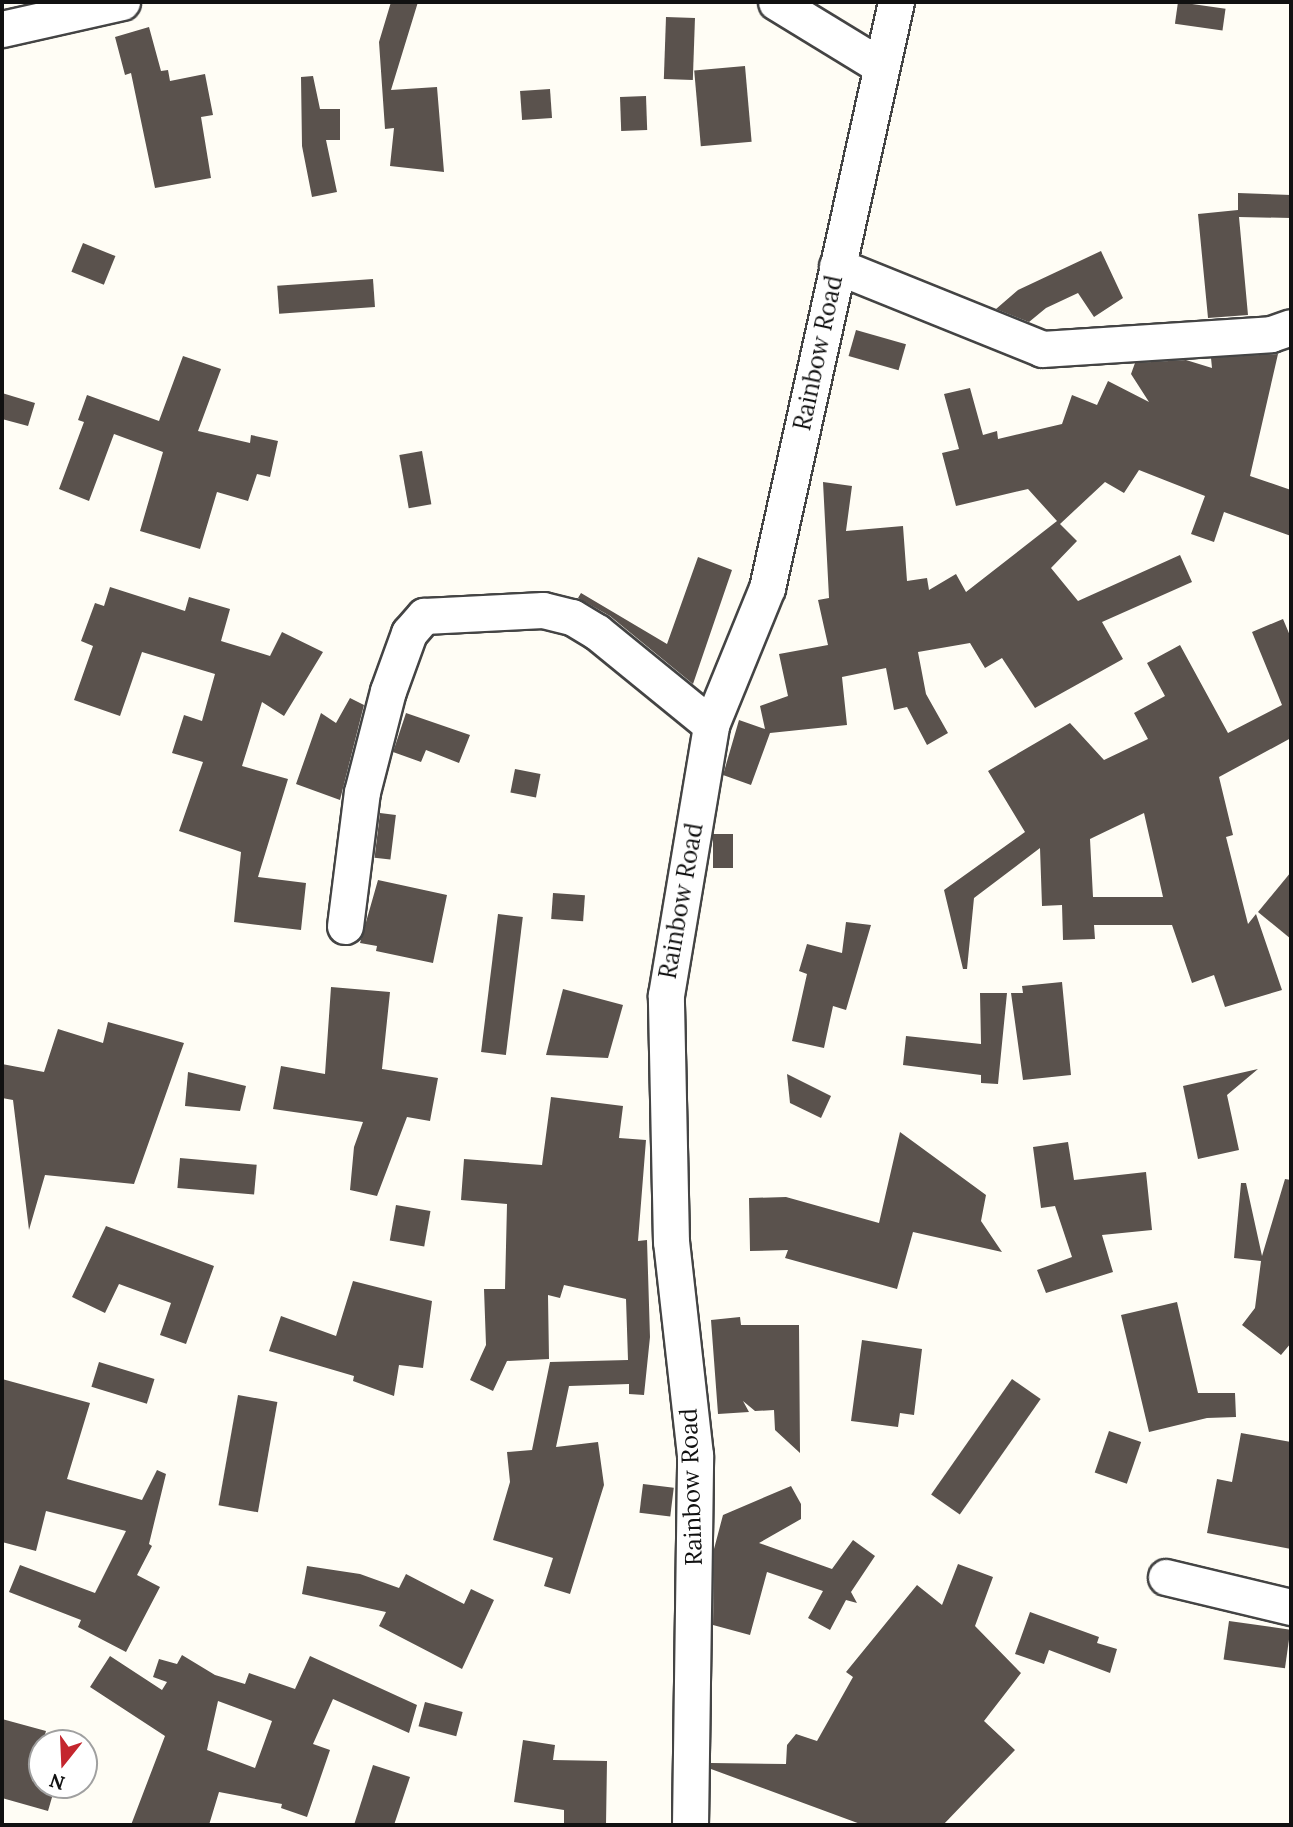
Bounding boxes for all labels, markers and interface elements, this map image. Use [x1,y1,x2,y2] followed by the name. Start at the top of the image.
[788,273,848,433] street label: Rainbow Road
[653,821,709,981] street label: Rainbow Road
[674,1408,708,1566] street label: Rainbow Road
[28,1729,98,1799] north arrow
[46,1768,68,1796] text: N

